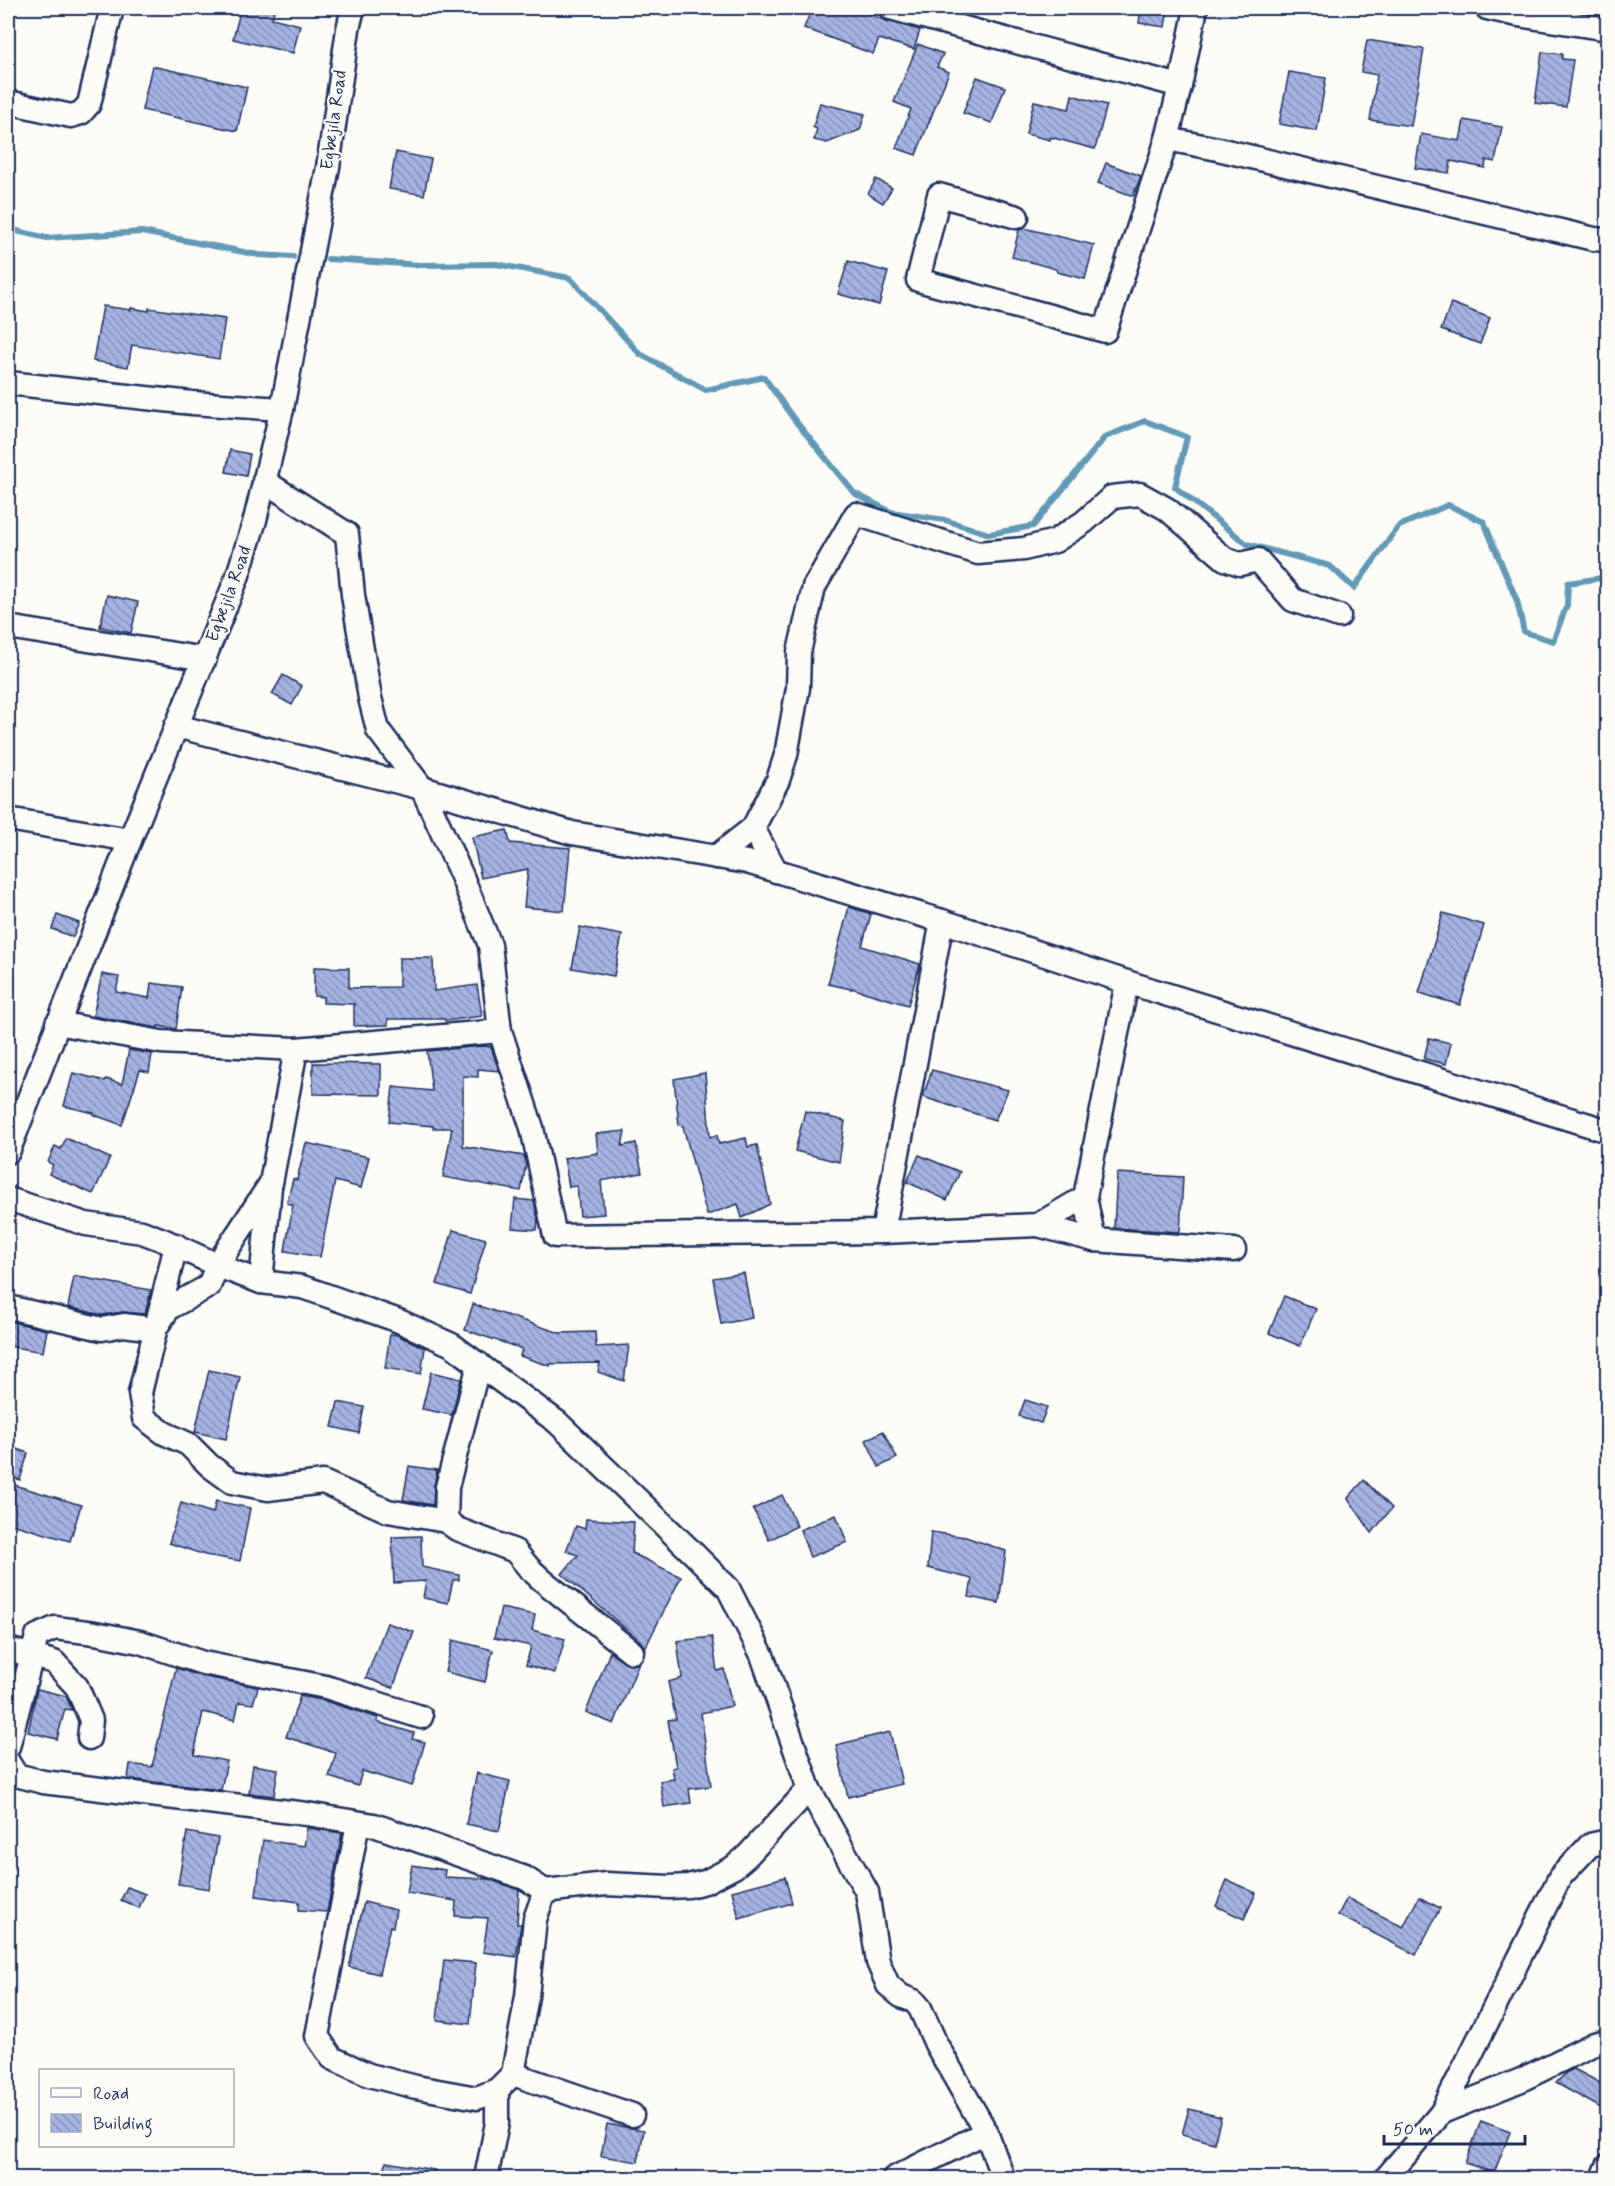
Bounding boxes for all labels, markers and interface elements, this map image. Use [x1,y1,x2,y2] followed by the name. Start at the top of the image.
[315,68,353,172] street label: Egbejila Road
[200,543,258,645] street label: Egbejila Road
[39,2069,234,2147] legend
[93,2082,129,2106] text: Road
[1384,2108,1525,2146] scale bar
[93,2112,153,2138] text: Building
[1393,2118,1433,2142] text: 50 m

